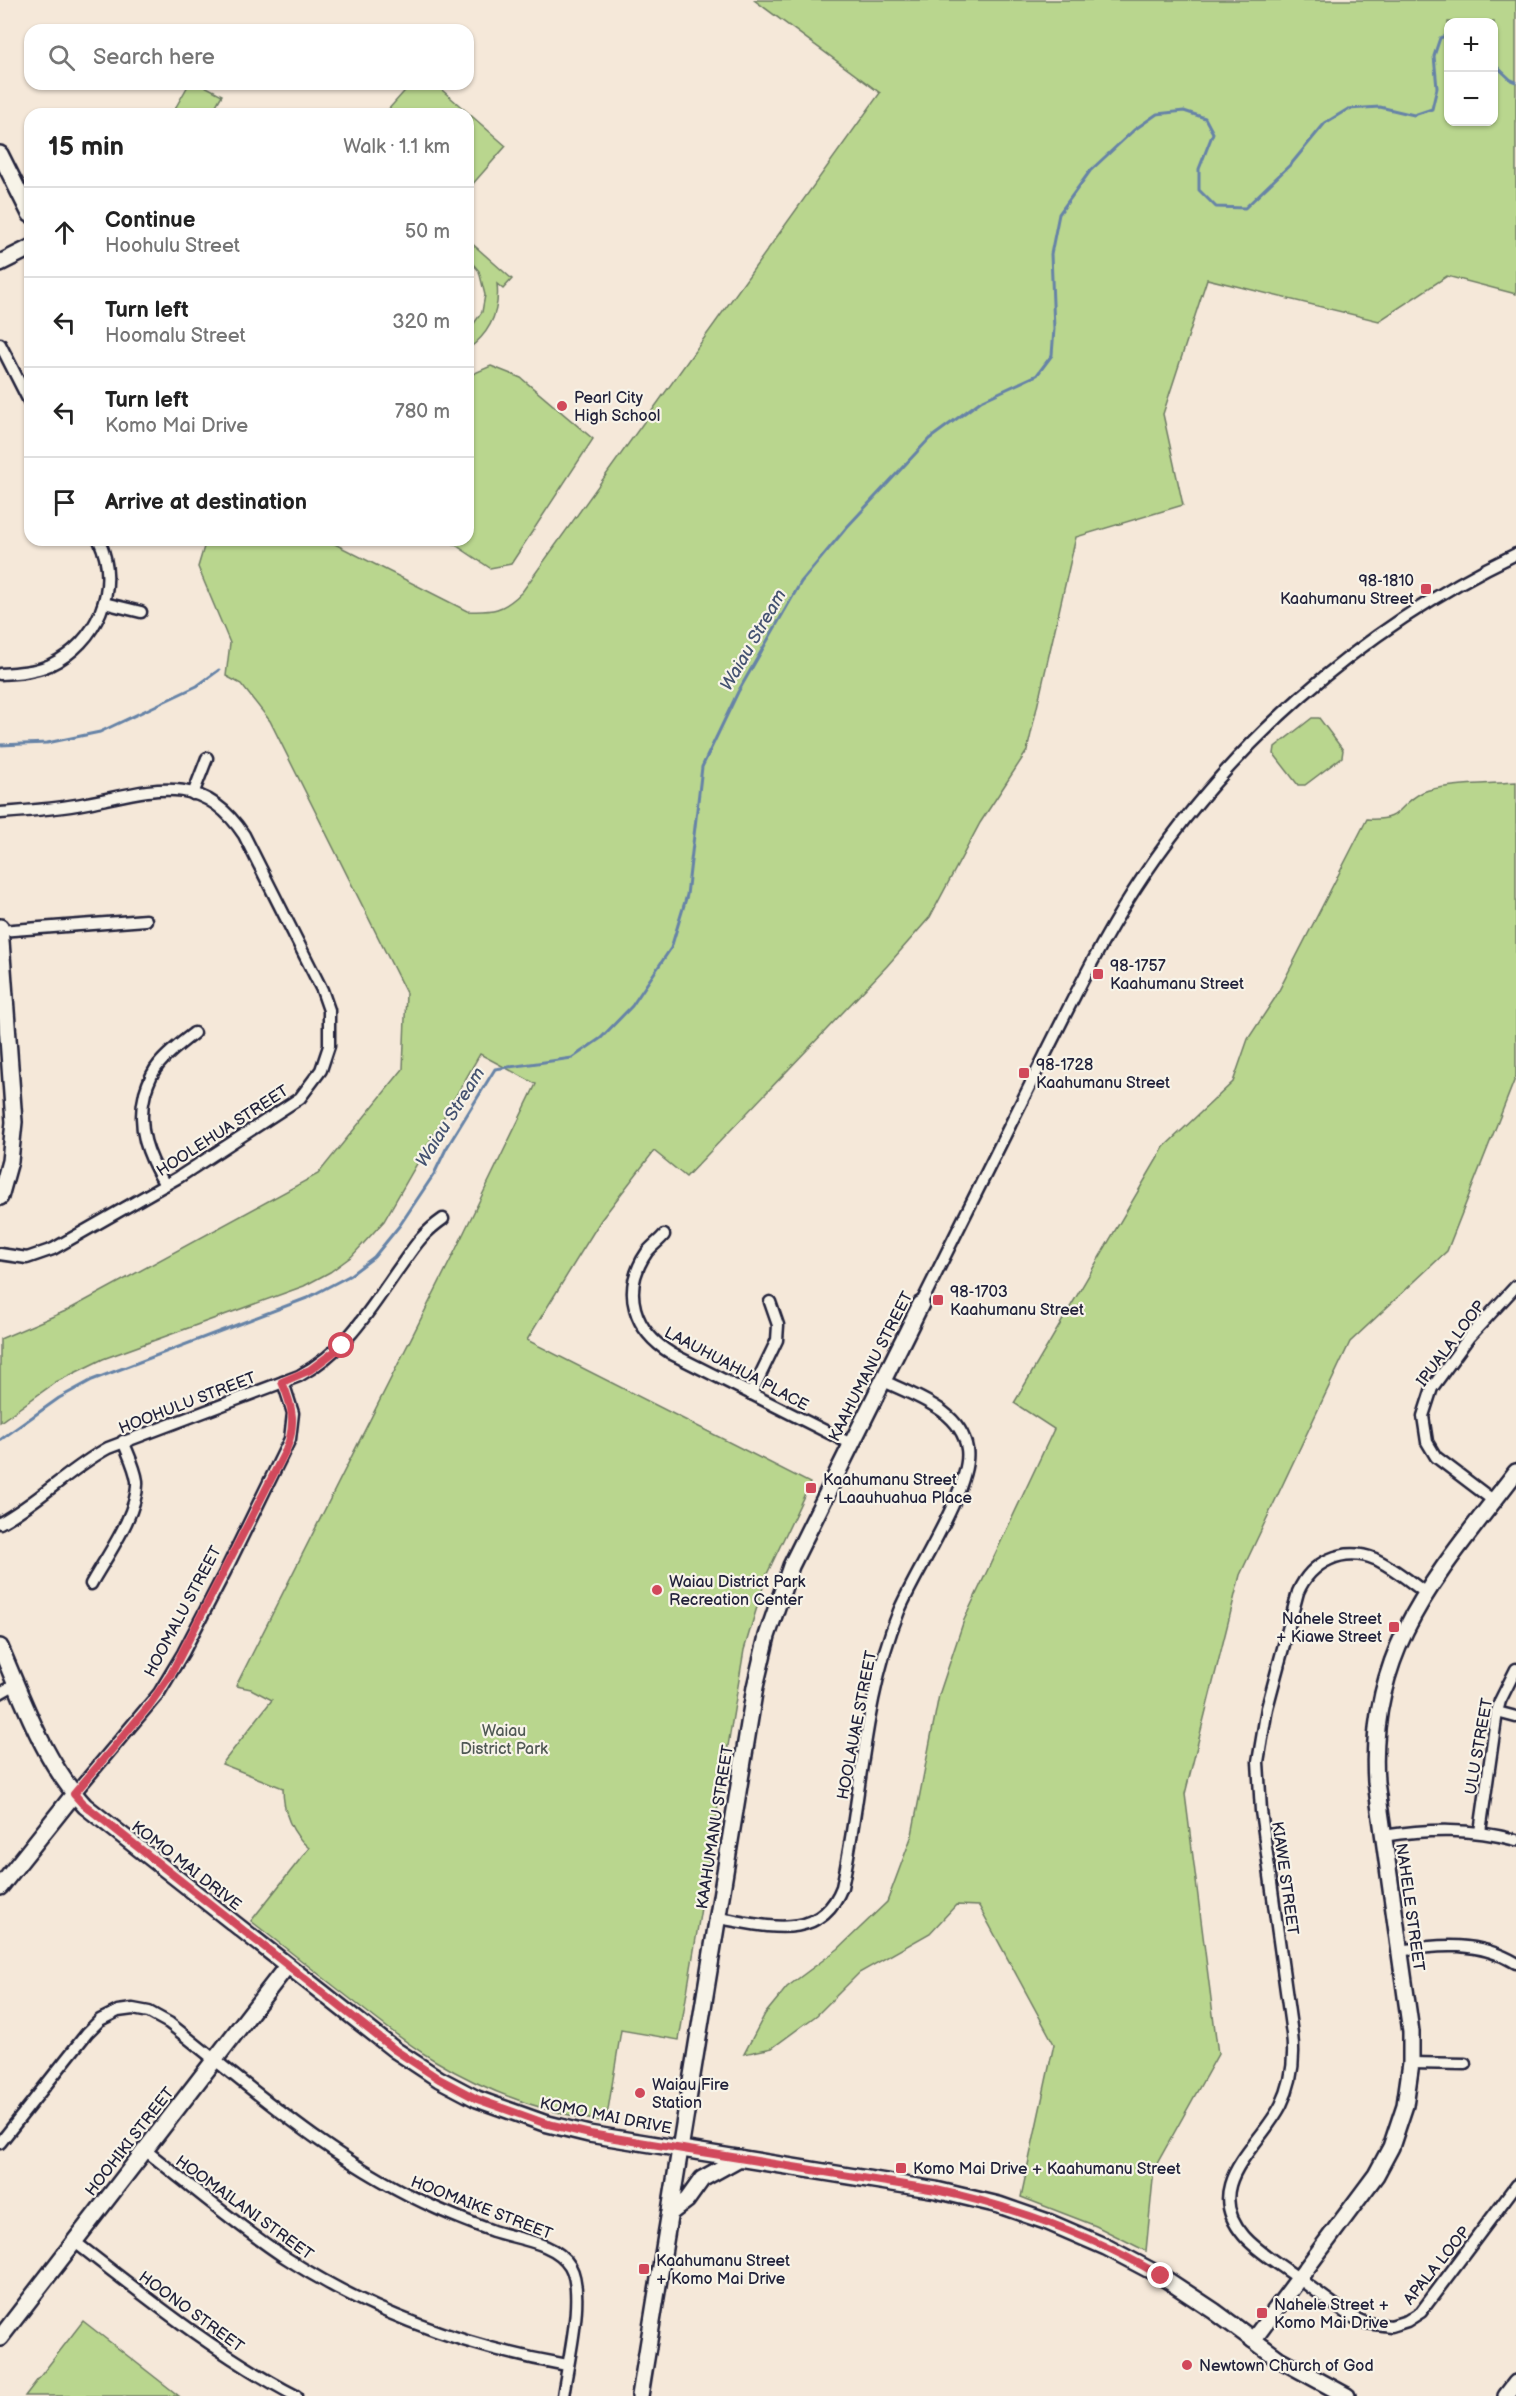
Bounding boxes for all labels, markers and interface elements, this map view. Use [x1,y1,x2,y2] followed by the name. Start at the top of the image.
[1444,18,1498,126] map controls
[1444,18,1498,72] button: +
[24,24,474,90] search box
[45,41,78,74] icon: search
[93,44,215,71] text: Search here
[1444,72,1498,126] button: −
[48,132,124,163] text: 15 min
[343,135,450,159] text: Walk · 1.1 km
[105,207,195,234] text: Continue
[48,216,81,249] icon: ahead
[405,220,450,244] text: 50 m
[105,234,240,258] text: Hoohulu Street
[105,297,189,324] text: Turn left
[48,306,81,339] icon: left
[392,310,450,334] text: 320 m
[105,324,246,348] text: Hoomalu Street
[105,387,189,414] text: Turn left
[574,389,660,426] place label: Pearl City High School
[48,396,81,429] icon: left
[555,399,569,413] marker: Pearl City High School
[395,400,450,424] text: 780 m
[105,414,248,438] text: Komo Mai Drive
[48,486,81,519] icon: arrive
[105,489,307,516] text: Arrive at destination
[1280,572,1414,609] place label: 98-1810 Kaahumanu Street
[1419,582,1433,596] marker: 98-1810 Kaahumanu Street
[716,586,791,695] water label: Waiau Stream
[1110,957,1244,994] place label: 98-1757 Kaahumanu Street
[1091,967,1105,981] marker: 98-1757 Kaahumanu Street
[1036,1056,1170,1093] place label: 98-1728 Kaahumanu Street
[411,1064,489,1171] water label: Waiau Stream
[1017,1066,1031,1080] marker: 98-1728 Kaahumanu Street
[153,1081,293,1181] street label: HOOLEHUA STREET
[950,1283,1084,1320] place label: 98-1703 Kaahumanu Street
[825,1288,918,1445] street label: KAAHUMANU STREET
[931,1293,945,1307] marker: 98-1703 Kaahumanu Street
[1413,1297,1490,1391] street label: IPUALA LOOP
[661,1323,812,1415] street label: LAAUHUAHUA PLACE
[328,1332,354,1358] route start
[116,1368,259,1438] street label: HOOHULU STREET
[823,1471,973,1508] place label: Kaahumanu Street + Laauhuahua Place
[804,1481,818,1495] marker: Kaahumanu Street + Laauhuahua Place
[141,1543,226,1680] street label: HOOMALU STREET
[669,1573,806,1610] place label: Waiau District Park Recreation Center
[650,1583,664,1597] marker: Waiau District Park Recreation Center
[1276,1610,1382,1647] place label: Nahele Street + Kiawe Street
[1387,1620,1401,1634] marker: Nahele Street + Kiawe Street
[834,1649,881,1801] street label: HOOLAUAE STREET
[1462,1696,1497,1796] street label: ULU STREET
[460,1722,548,1759] park label: Waiau District Park
[693,1744,738,1911] street label: KAAHUMANU STREET
[127,1817,245,1915] street label: KOMO MAI DRIVE
[1267,1820,1302,1936] street label: KIAWE STREET
[1391,1842,1428,1973] street label: NAHELE STREET
[652,2076,730,2113] place label: Waiau Fire Station
[82,2083,179,2200] street label: HOOHIKI STREET
[633,2086,647,2100] marker: Waiau Fire Station
[538,2094,673,2139] street label: KOMO MAI DRIVE
[172,2152,317,2265] street label: HOOMAILANI STREET
[913,2160,1181,2179] place label: Komo Mai Drive + Kaahumanu Street
[894,2161,908,2175] marker: Komo Mai Drive + Kaahumanu Street
[408,2173,555,2244] street label: HOOMAIKE STREET
[1400,2223,1474,2309] street label: APALA LOOP
[656,2252,790,2289] place label: Kaahumanu Street + Komo Mai Drive
[637,2262,651,2276] marker: Kaahumanu Street + Komo Mai Drive
[1147,2262,1173,2288] route end
[135,2268,248,2357] street label: HOONO STREET
[1274,2296,1389,2333] place label: Nahele Street + Komo Mai Drive
[1255,2306,1269,2320] marker: Nahele Street + Komo Mai Drive
[1199,2357,1374,2376] place label: Newtown Church of God
[1180,2358,1194,2372] marker: Newtown Church of God

